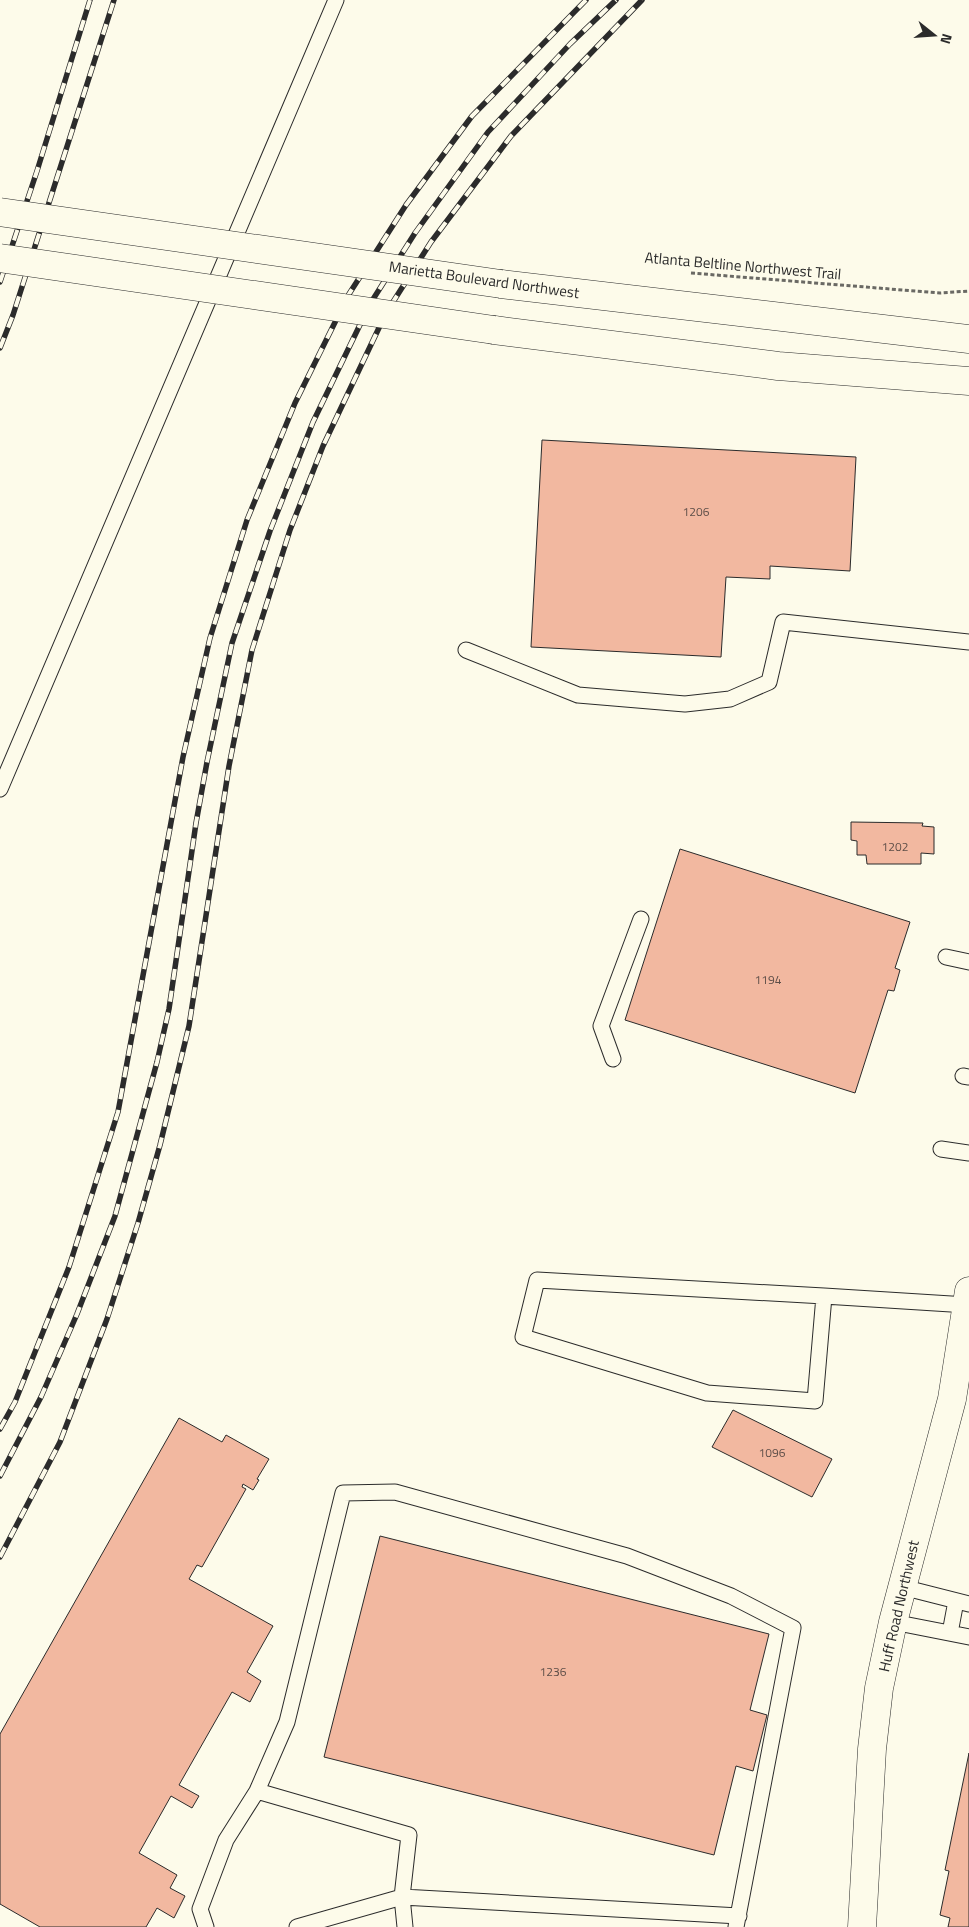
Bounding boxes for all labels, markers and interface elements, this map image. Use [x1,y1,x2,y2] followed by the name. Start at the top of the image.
[909,10,959,60] north arrow
[935,31,958,47] text: N
[644,245,842,286] street label: Atlanta Beltline Northwest Trail
[387,255,581,304] street label: Marietta Boulevard Northwest
[683,502,710,521] house number: 1206
[882,837,908,856] house number: 1202
[755,970,782,989] house number: 1194
[759,1443,786,1462] house number: 1096
[872,1537,925,1674] street label: Huff Road Northwest
[540,1662,567,1681] house number: 1236

